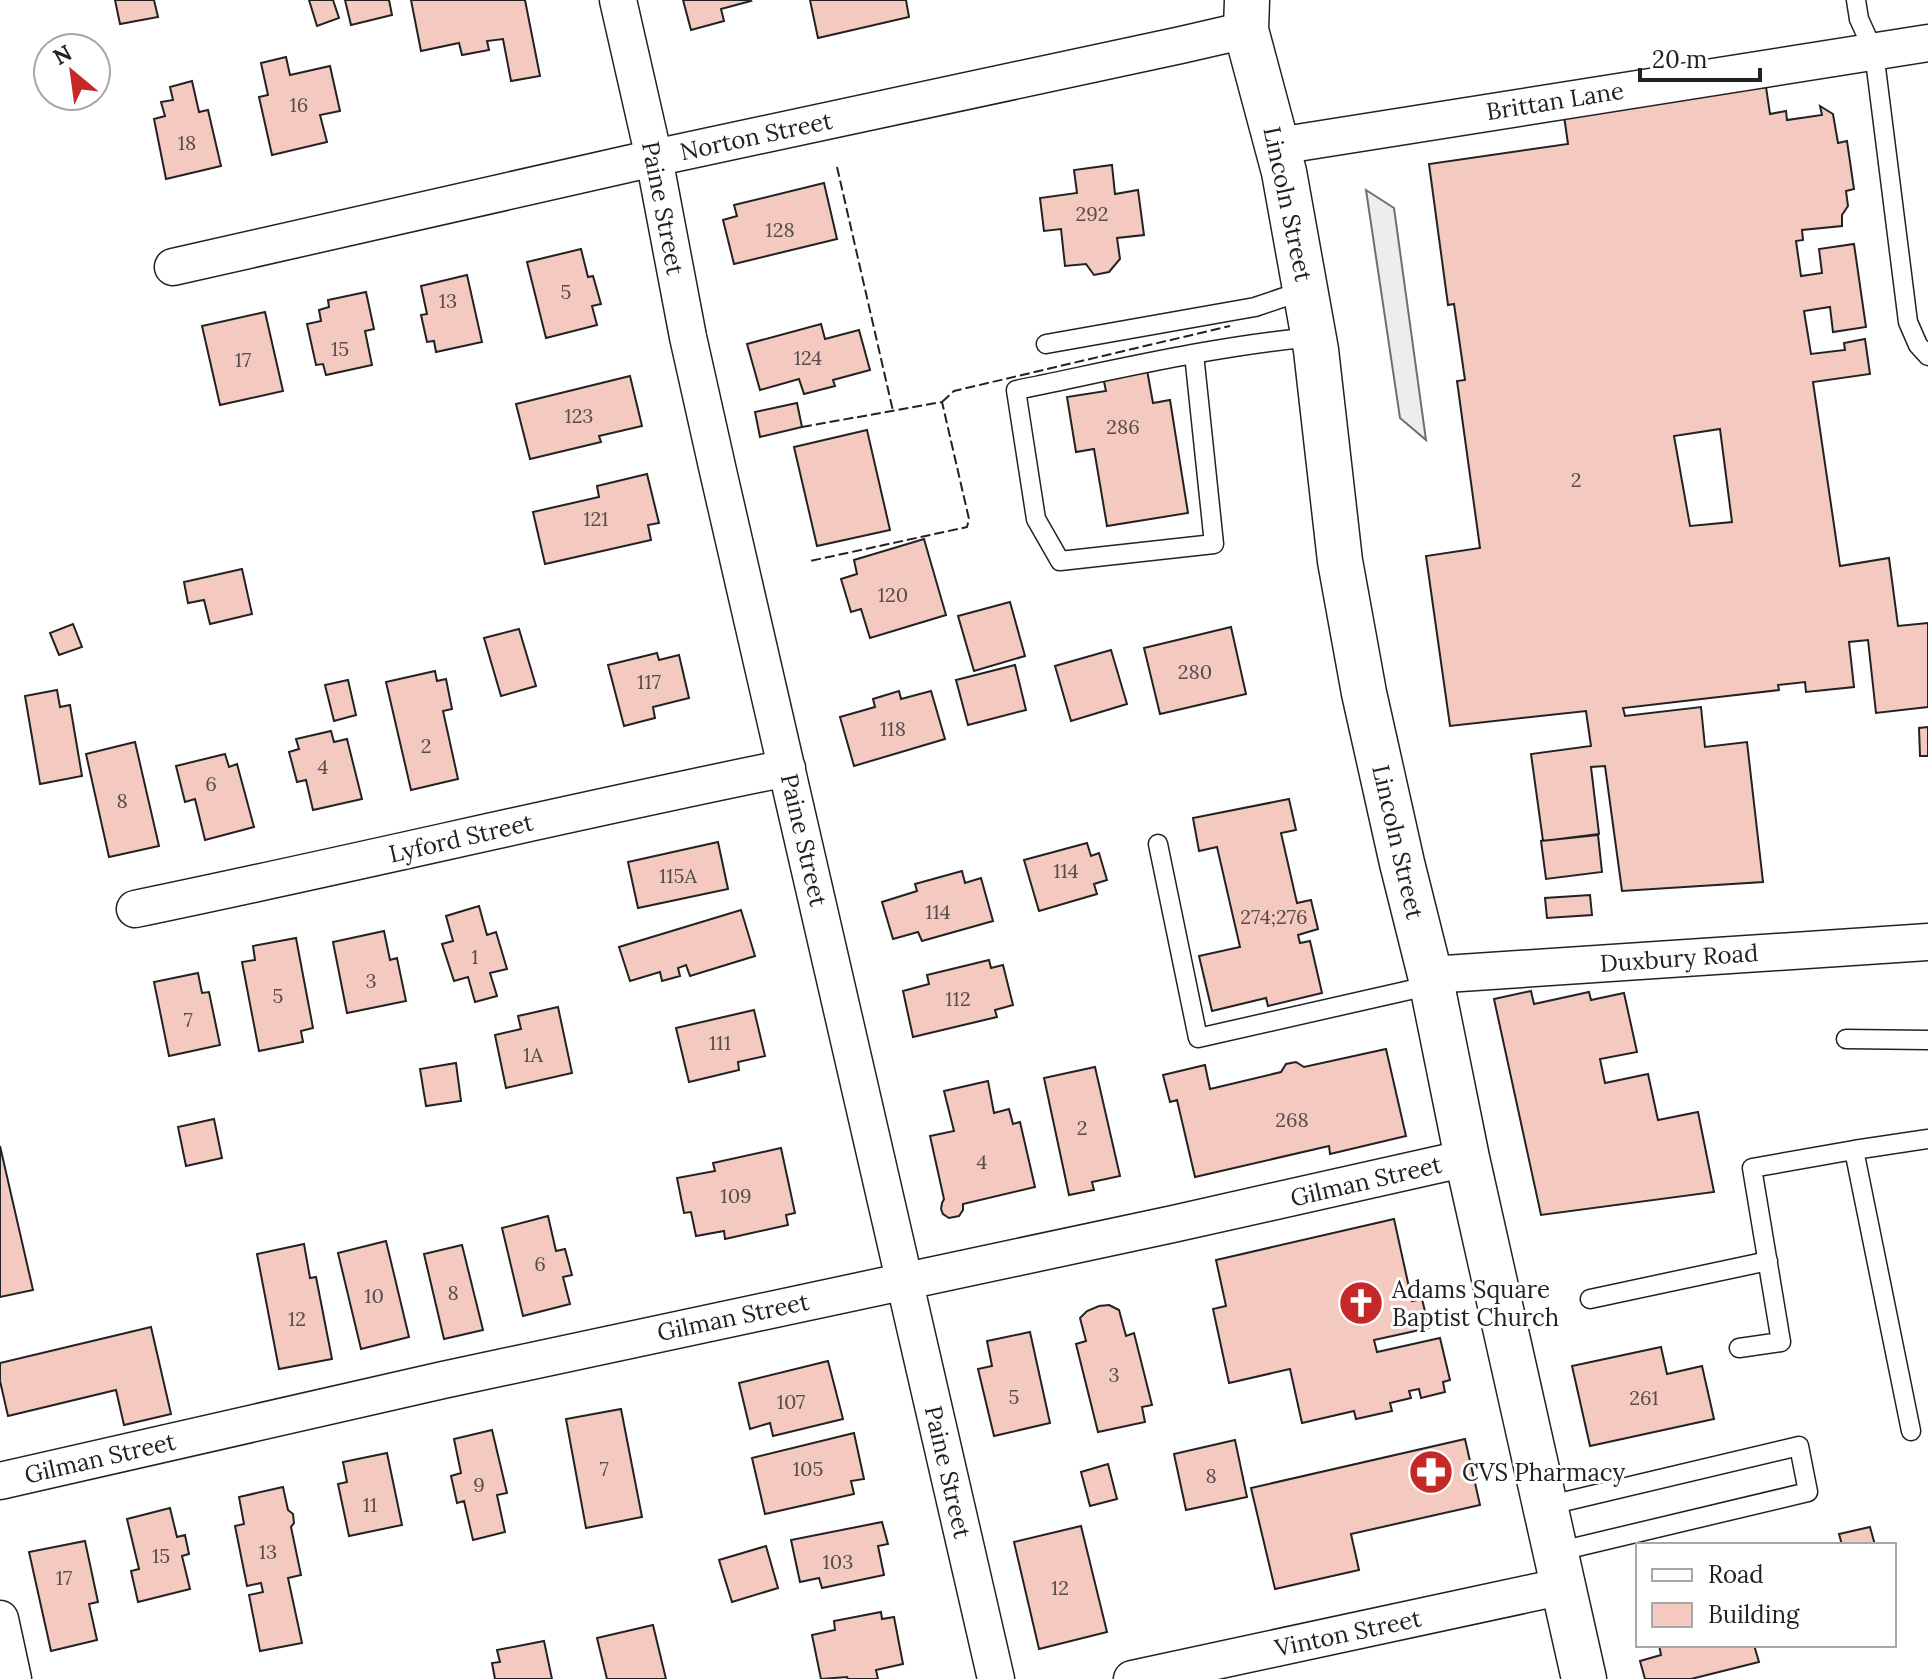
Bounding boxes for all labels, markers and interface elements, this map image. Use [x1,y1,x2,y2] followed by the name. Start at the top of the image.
[32,32,112,112] north arrow
[1640,32,1760,82] scale bar
[48,38,77,71] text: N
[1652,44,1708,75] text: 20 m
[1484,75,1626,127] street label: Brittan Lane
[290,92,308,117] house number: 16
[677,105,836,167] street label: Norton Street
[1256,124,1320,285] street label: Lincoln Street
[178,130,196,155] house number: 18
[635,139,691,278] street label: Paine Street
[1075,201,1109,226] house number: 292
[765,217,795,242] house number: 128
[561,279,571,304] house number: 5
[439,288,457,313] house number: 13
[331,336,349,361] house number: 15
[794,345,822,370] house number: 124
[235,347,251,372] house number: 17
[565,403,593,428] house number: 123
[1106,414,1140,439] house number: 286
[1571,467,1581,492] house number: 2
[583,506,609,531] house number: 121
[878,582,908,607] house number: 120
[1178,659,1212,684] house number: 280
[637,669,661,694] house number: 117
[880,716,906,741] house number: 118
[421,733,431,758] house number: 2
[318,754,329,779] house number: 4
[1365,762,1431,923] street label: Lincoln Street
[205,771,217,796] house number: 6
[774,771,834,910] street label: Paine Street
[116,788,128,813] house number: 8
[386,806,537,870] street label: Lyford Street
[1053,858,1079,883] house number: 114
[659,863,697,888] house number: 115A
[925,899,951,924] house number: 114
[1240,904,1308,929] house number: 274;276
[1599,937,1759,979] street label: Duxbury Road
[471,944,479,969] house number: 1
[365,968,377,993] house number: 3
[273,983,283,1008] house number: 5
[945,986,971,1011] house number: 112
[183,1007,193,1032] house number: 7
[709,1030,731,1055] house number: 111
[523,1042,543,1067] house number: 1A
[1275,1107,1309,1132] house number: 268
[1077,1115,1087,1140] house number: 2
[1287,1148,1445,1213] street label: Gilman Street
[977,1149,988,1174] house number: 4
[720,1183,752,1208] house number: 109
[534,1251,546,1276] house number: 6
[1391,1274,1559,1333] place label: Adams Square Baptist Church
[1337,1279,1385,1327] church icon: Adams Square Baptist Church
[447,1280,459,1305] house number: 8
[364,1283,384,1308] house number: 10
[654,1286,812,1348] street label: Gilman Street
[288,1306,306,1331] house number: 12
[1108,1362,1120,1387] house number: 3
[1009,1384,1019,1409] house number: 5
[1629,1385,1659,1410] house number: 261
[777,1389,805,1414] house number: 107
[918,1403,978,1542] street label: Paine Street
[21,1425,179,1490] street label: Gilman Street
[1407,1448,1455,1496] pharmacy icon: CVS Pharmacy
[599,1456,609,1481] house number: 7
[793,1456,823,1481] house number: 105
[1462,1457,1625,1488] place label: CVS Pharmacy
[1205,1463,1217,1488] house number: 8
[473,1472,485,1497] house number: 9
[363,1492,377,1517] house number: 11
[259,1539,277,1564] house number: 13
[152,1543,170,1568] house number: 15
[1636,1543,1896,1647] legend
[823,1549,853,1574] house number: 103
[1708,1559,1764,1590] text: Road
[56,1565,72,1590] house number: 17
[1051,1575,1069,1600] house number: 12
[1708,1599,1800,1630] text: Building
[1271,1602,1425,1664] street label: Vinton Street

